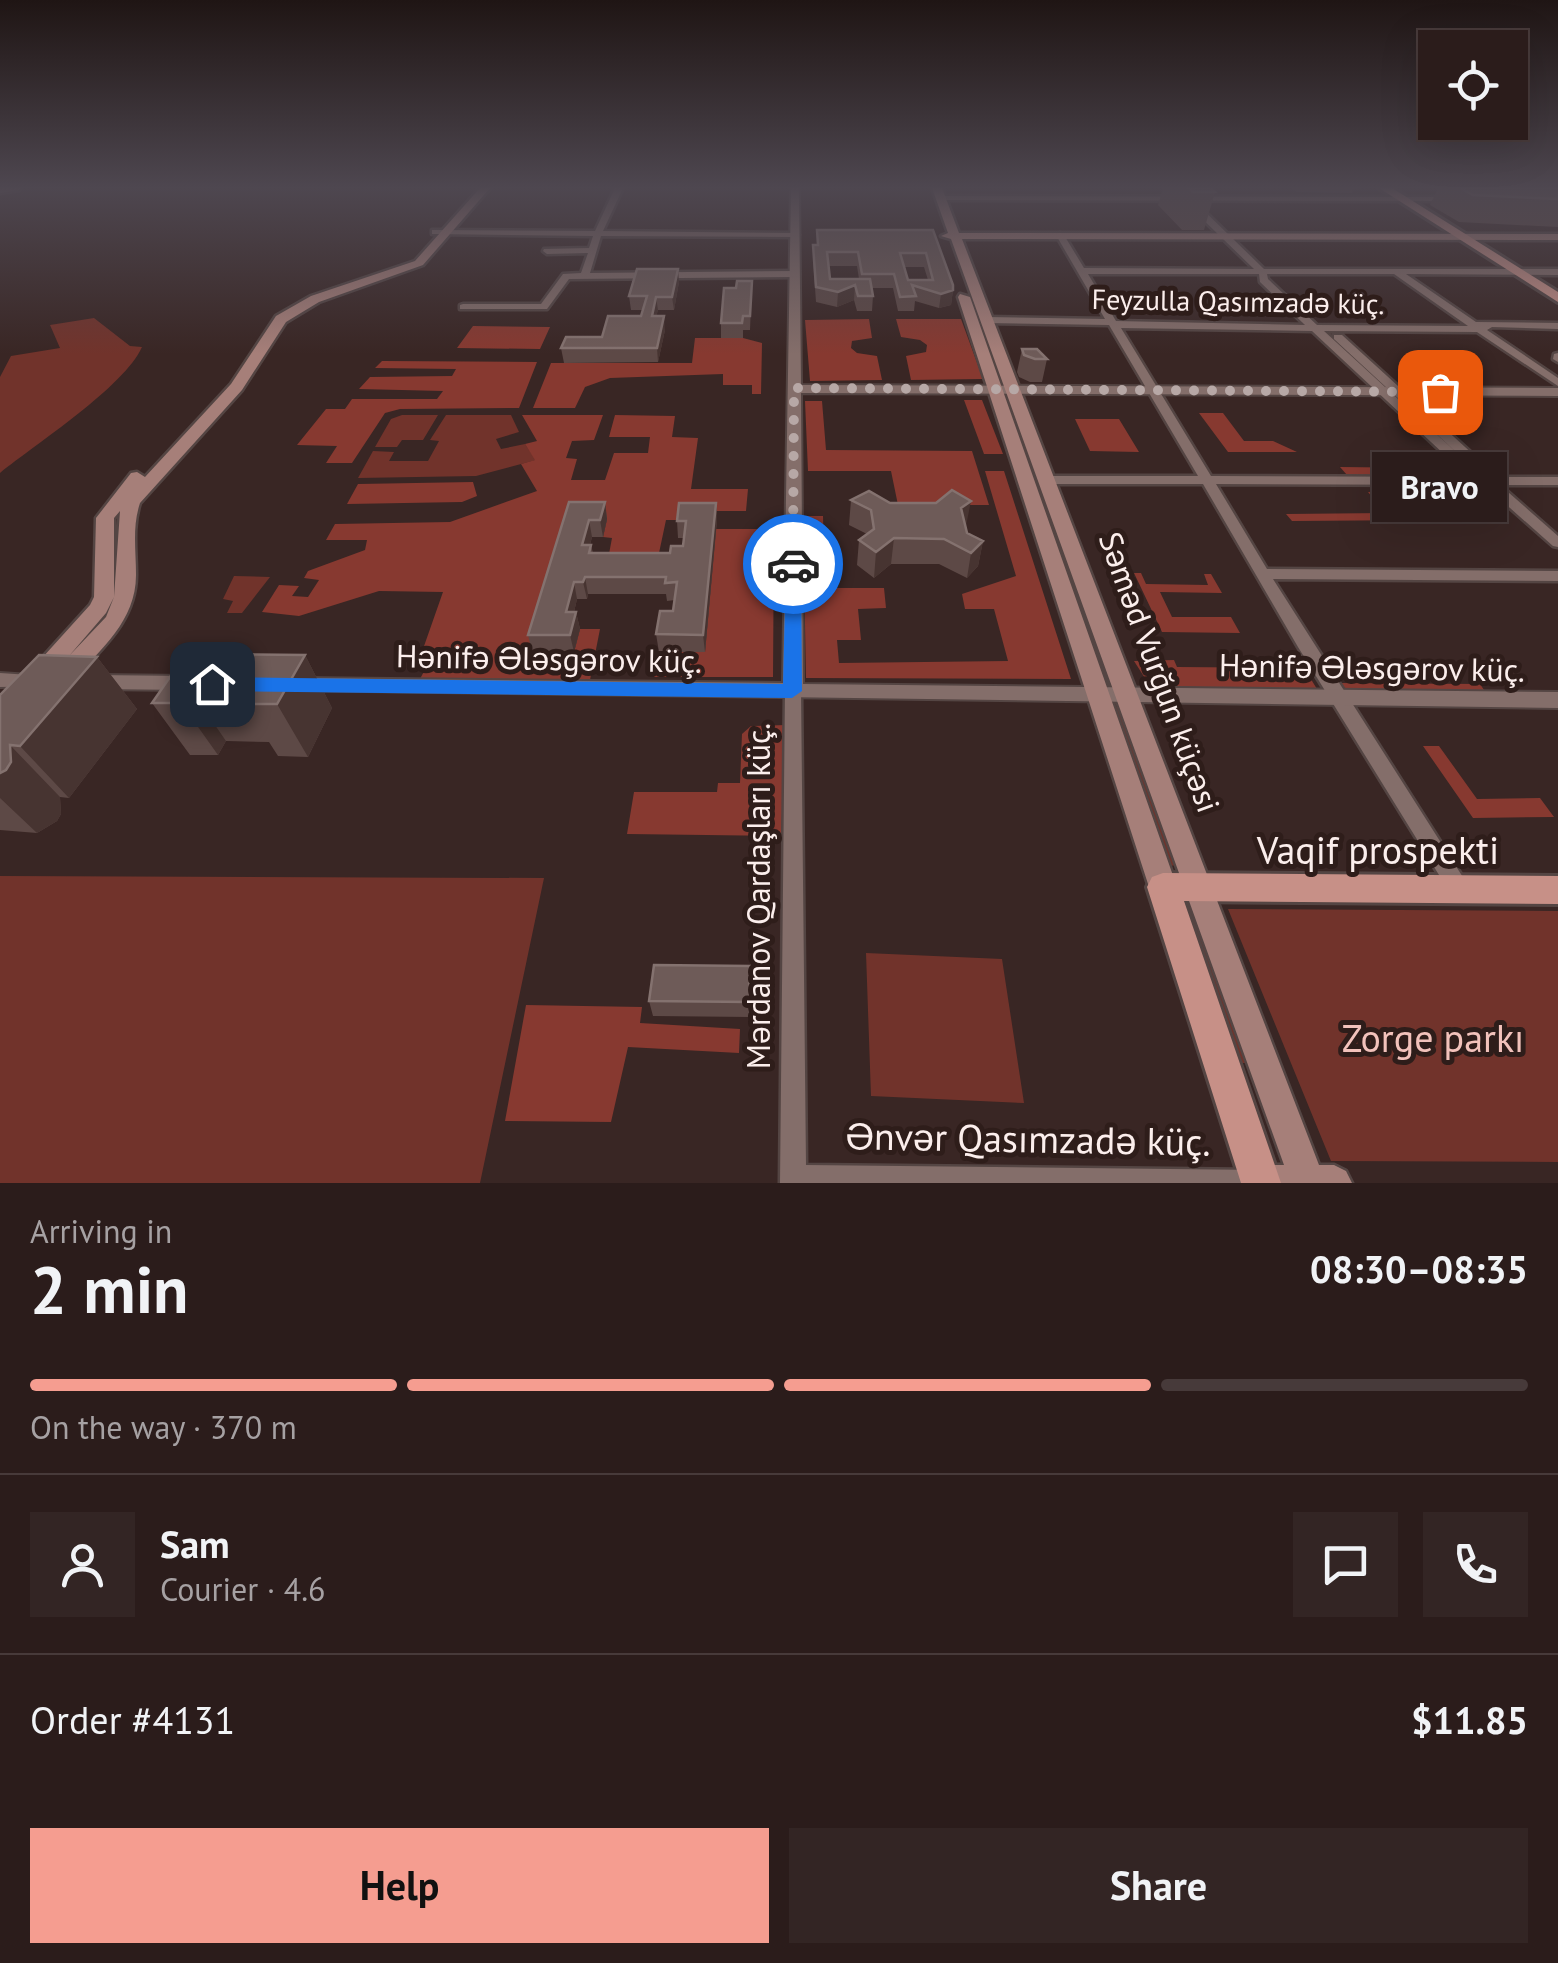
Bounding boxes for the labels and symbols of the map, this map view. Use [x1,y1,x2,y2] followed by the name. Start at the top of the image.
[1091,280,1385,322] street label: Feyzulla Qasımzadə küç.
[1398,350,1483,435] pin
[1372,452,1508,522] callout: Bravo
[743,514,843,614] courier
[1090,526,1230,818] street label: Səməd Vurğun küçəsi
[396,634,702,682] street label: Hənifə Ələsgərov küç.
[170,642,255,727] pin
[1219,643,1525,691] street label: Hənifə Ələsgərov küç.
[737,723,779,1069] street label: Mərdanov Qardaşları küç.
[1256,825,1499,874] street label: Vaqif prospekti
[1342,1013,1524,1062] park label: Zorge parkı
[845,1110,1211,1166] street label: Ənvər Qasımzadə küç.

